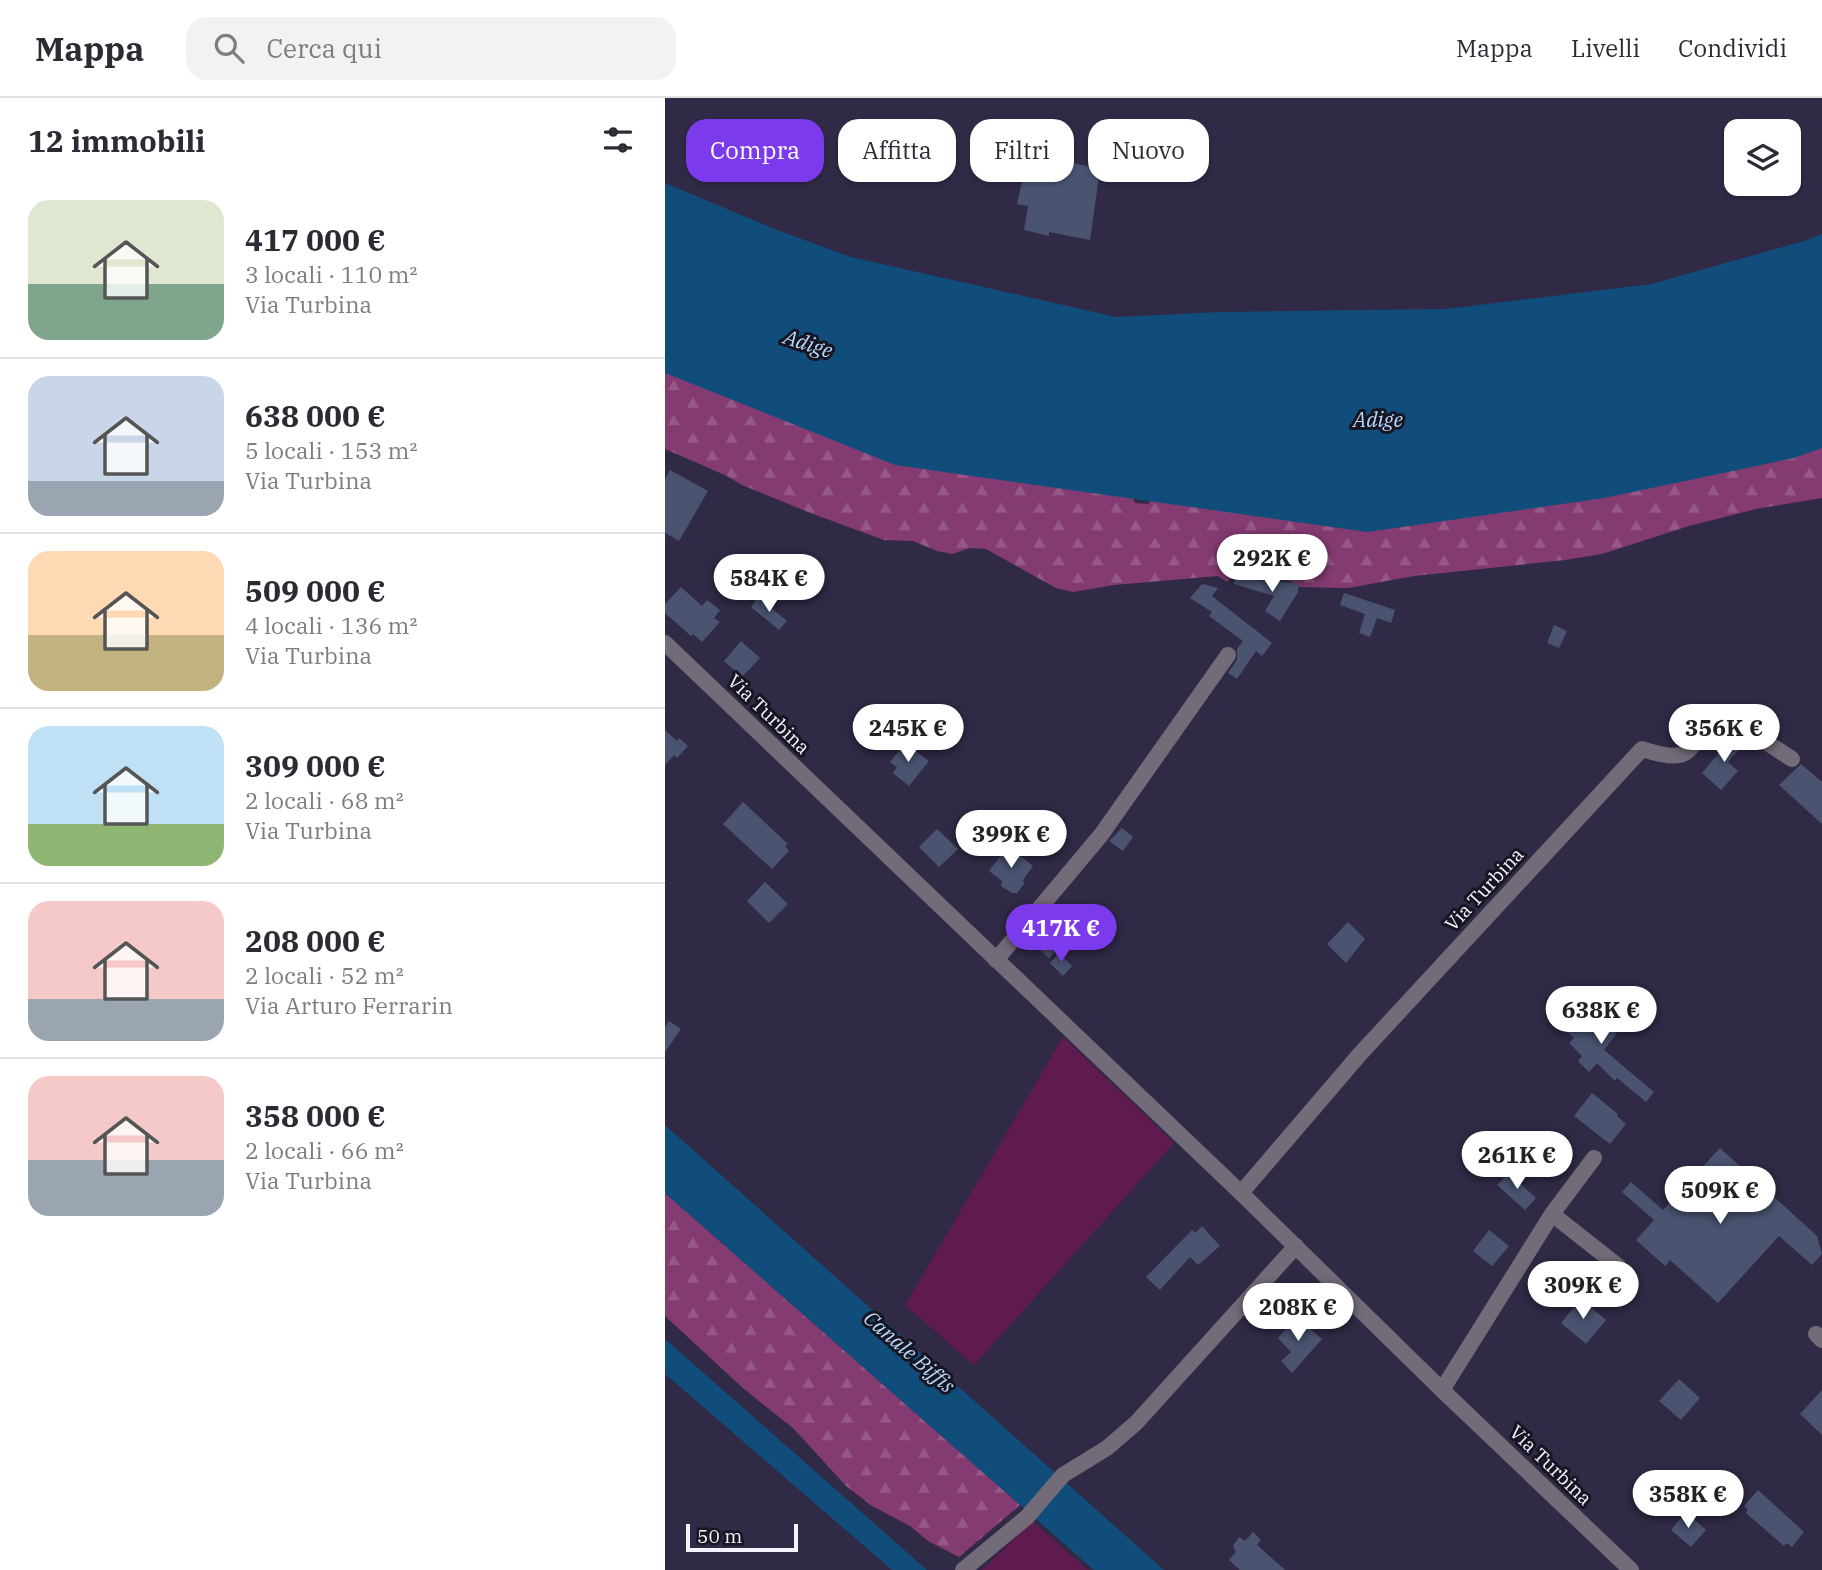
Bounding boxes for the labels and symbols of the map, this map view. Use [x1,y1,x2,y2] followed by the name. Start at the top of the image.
[778,321,837,364] water label: Adige
[1351,405,1404,433] water label: Adige
[1215,534,1329,594] pin: 292K €
[712,554,826,614] pin: 584K €
[723,669,815,759] street label: Via Turbina
[851,704,965,764] pin: 245K €
[1667,704,1781,764] pin: 356K €
[954,810,1068,870] pin: 399K €
[1439,842,1529,936] street label: Via Turbina
[1004,904,1118,964] pin: 417K €
[1544,986,1658,1046] pin: 638K €
[1460,1132,1574,1191] pin: 261K €
[1663,1166,1777,1226] pin: 509K €
[1526,1262,1640,1321] pin: 309K €
[1241,1284,1355,1343] pin: 208K €
[858,1304,961,1399] water label: Canale Biffis
[1505,1420,1597,1510] street label: Via Turbina
[1631,1470,1745,1530] pin: 358K €
[686,1521,798,1553] scale bar

